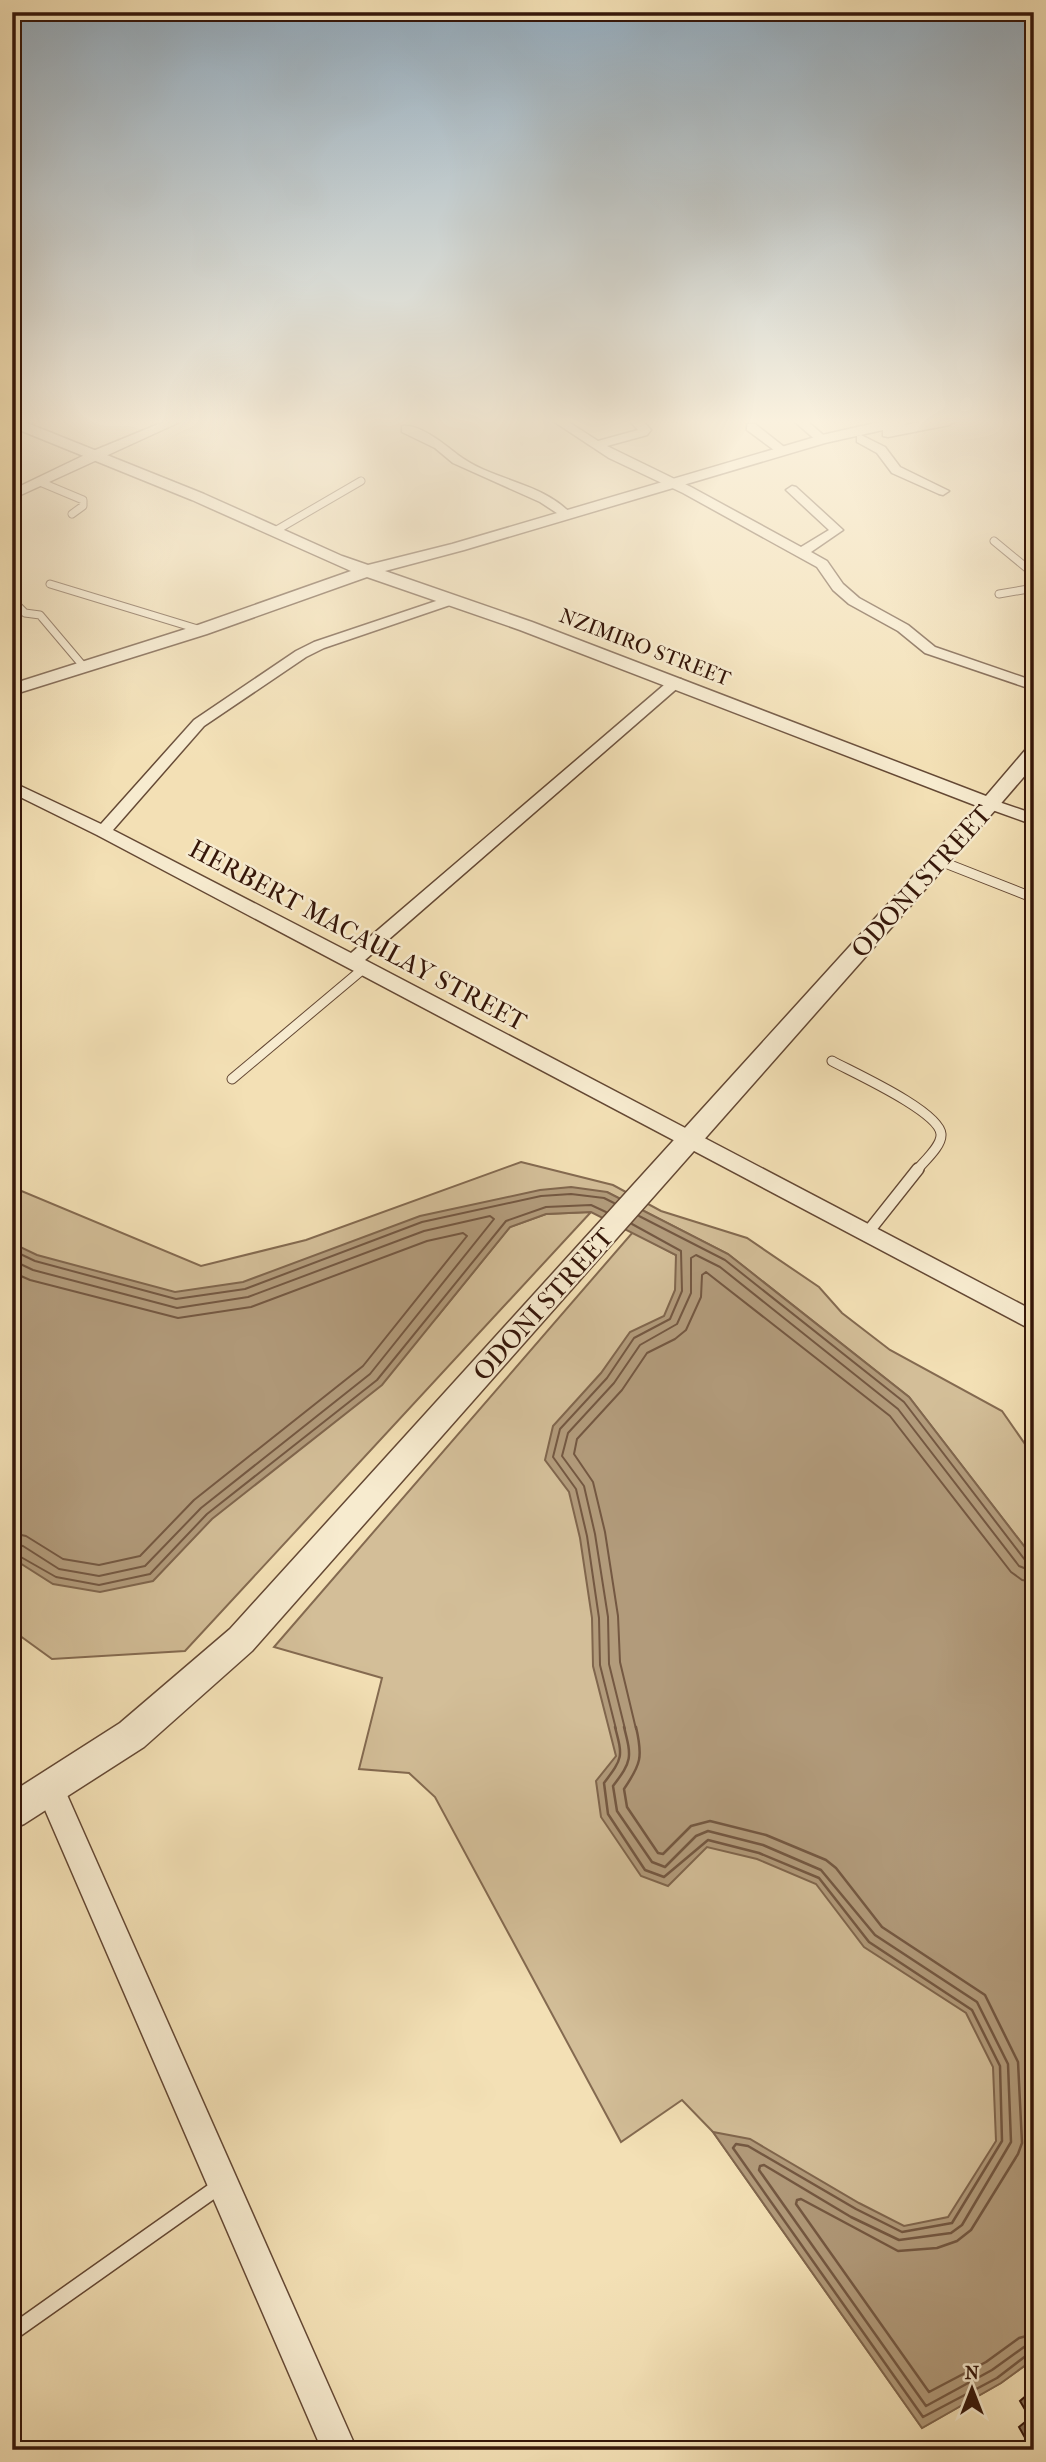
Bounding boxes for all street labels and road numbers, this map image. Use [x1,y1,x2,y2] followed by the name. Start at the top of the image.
[556,603,735,691] street label: NZIMIRO STREET
[845,798,998,964] street label: ODONI STREET
[184,833,532,1038] street label: HERBERT MACAULAY STREET
[467,1221,620,1387] street label: ODONI STREET

